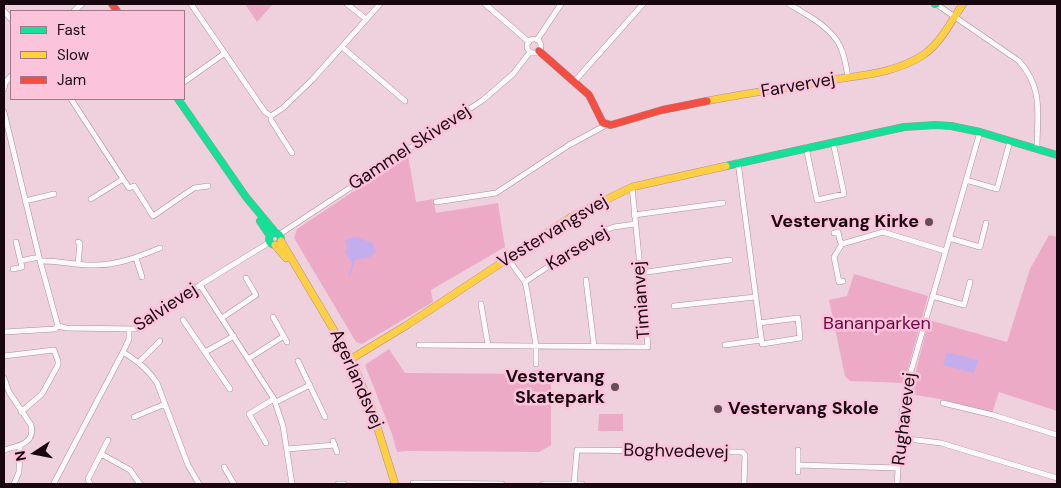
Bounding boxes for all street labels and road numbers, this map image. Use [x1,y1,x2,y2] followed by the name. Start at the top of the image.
[759,69,837,103] street label: Farvervej
[345,101,475,195] street label: Gammel Skivevej
[494,191,612,273] street label: Vestervangsvej
[543,222,613,276] street label: Karsevej
[628,260,656,340] street label: Timianvej
[130,279,202,337] street label: Salvievej
[325,326,387,432] street label: Agerlandsvej
[889,371,921,467] street label: Rughavevej
[623,440,729,464] street label: Boghvedevej

